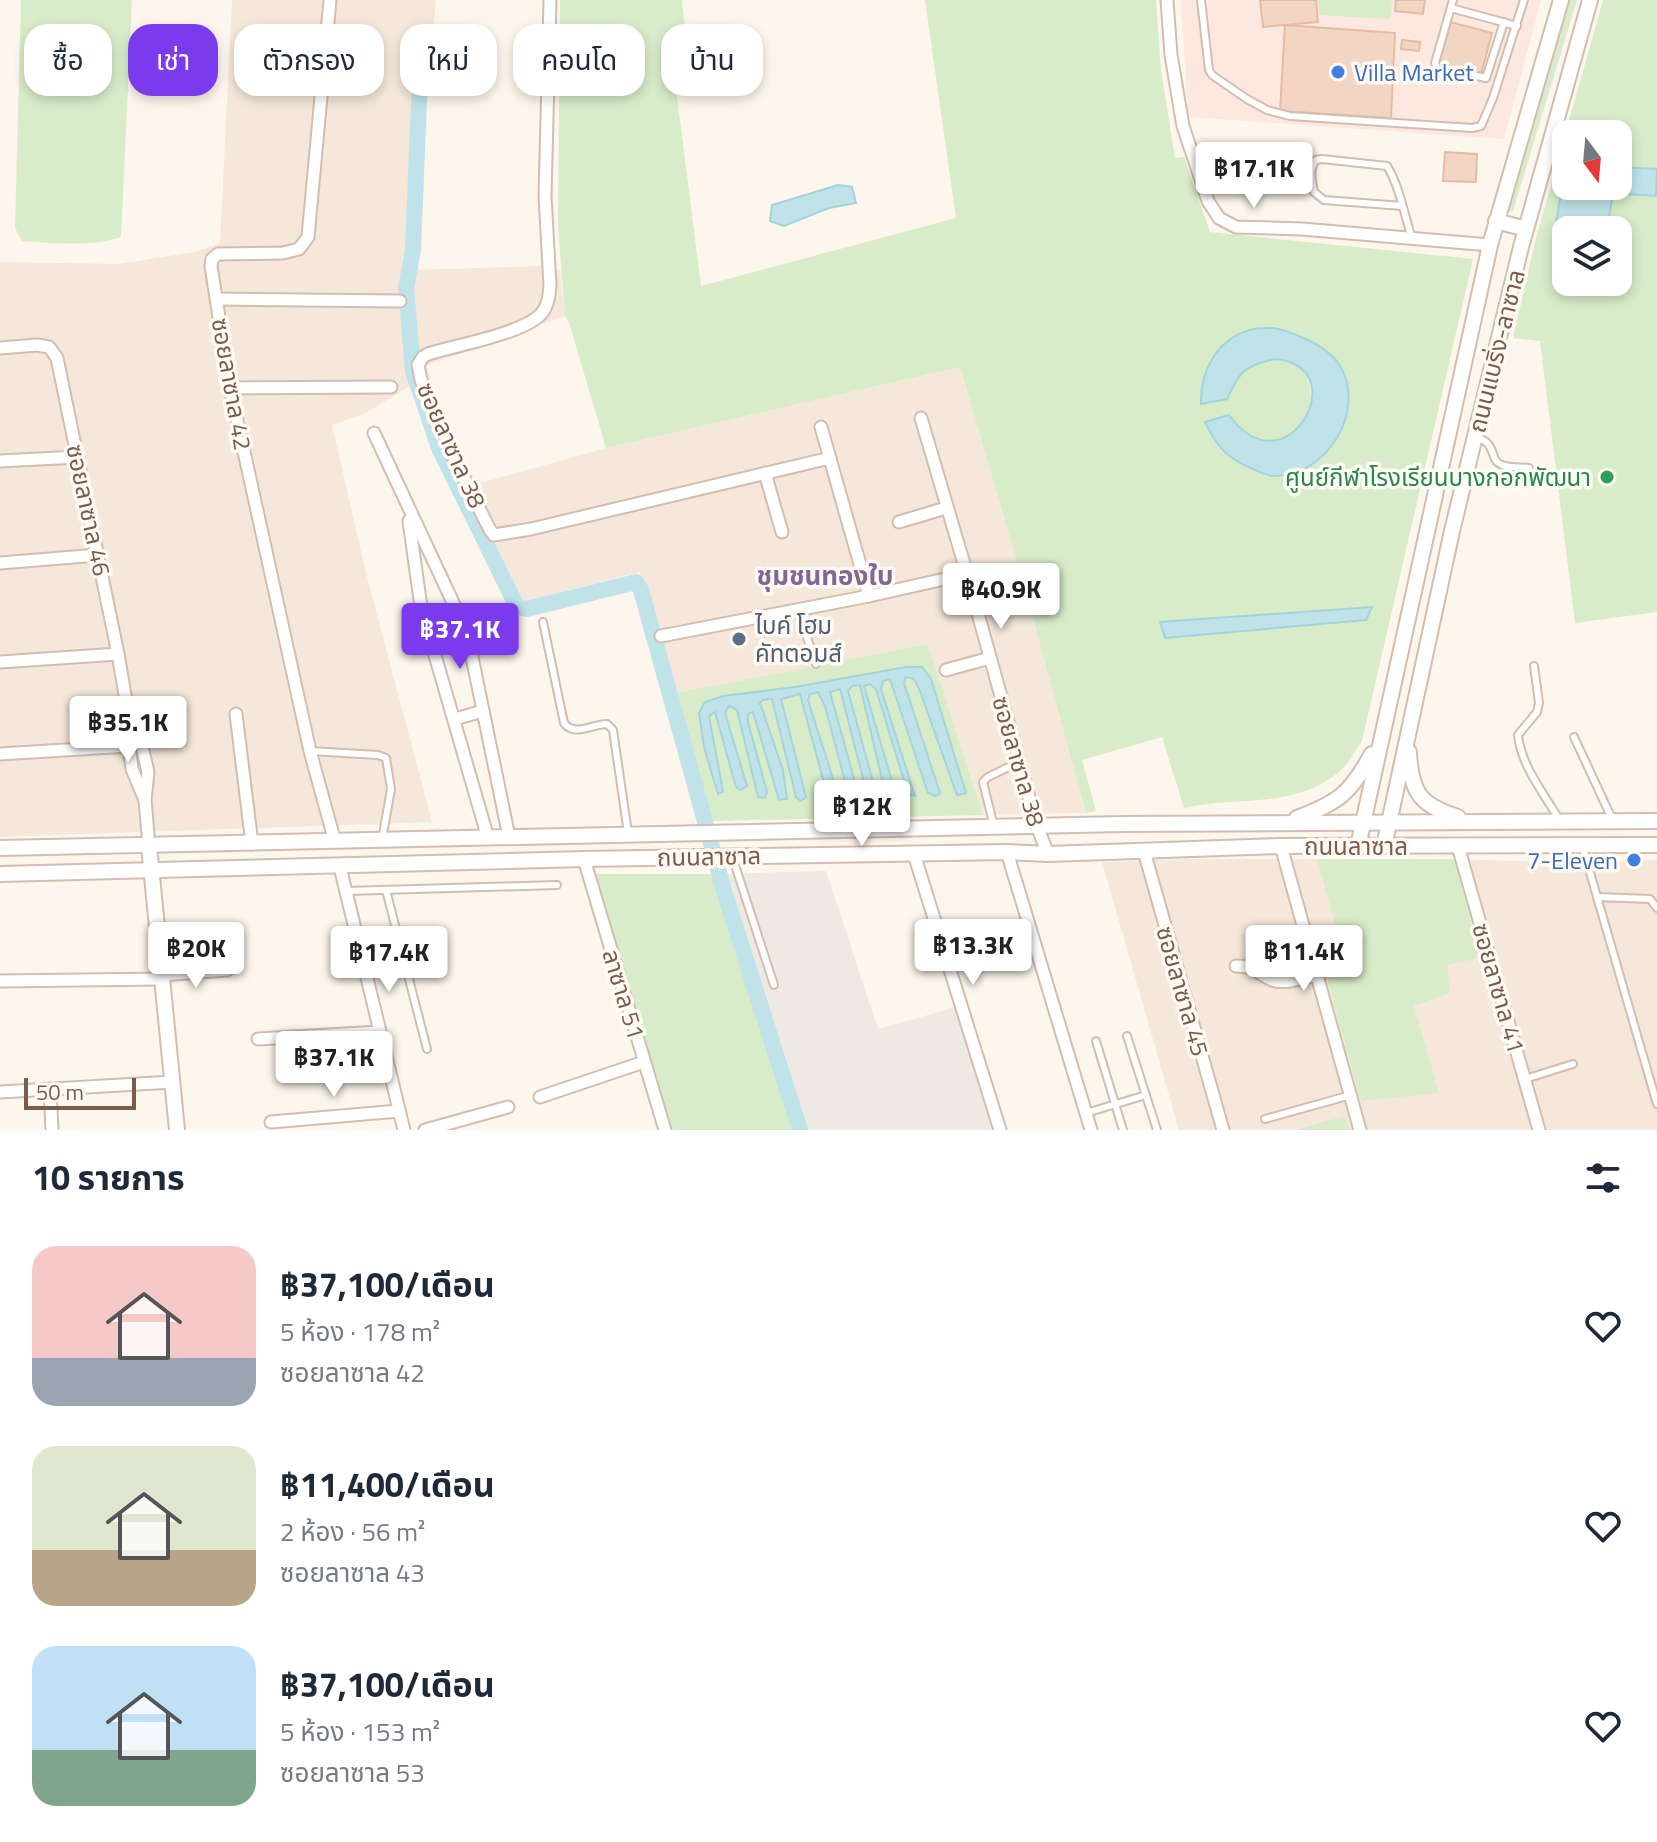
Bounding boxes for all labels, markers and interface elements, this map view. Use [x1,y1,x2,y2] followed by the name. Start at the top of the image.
[24,24,112,96] chip: ซื้อ
[128,24,218,96] chip: เช่า
[234,24,384,96] chip: ตัวกรอง
[400,24,497,96] chip: ใหม่
[513,24,645,96] chip: คอนโด
[661,24,763,96] chip: บ้าน
[1354,54,1474,90] place label: Villa Market
[1329,63,1347,81] marker: Villa Market
[1552,120,1632,200] north arrow
[1552,120,1632,296] map controls
[1189,142,1319,210] pin: ฿17.1K
[1214,148,1294,187] text: ฿17.1K
[1552,216,1632,296] button: layers
[1458,266,1534,436] street label: ถนนแบริ่ง-ลาซาล
[203,315,261,453] street label: ซอยลาซาล 42
[408,377,496,513] street label: ซอยลาซาล 38
[57,441,121,579] street label: ซอยลาซาล 46
[1285,459,1591,495] place label: ศูนย์กีฬาโรงเรียนบางกอกพัฒนา
[1598,468,1616,486] marker: ศูนย์กีฬาโรงเรียนบางกอกพัฒนา
[757,556,893,595] district label: ชุมชนทองใบ
[936,563,1066,631] pin: ฿40.9K
[961,569,1041,608] text: ฿40.9K
[395,603,525,671] pin: ฿37.1K
[754,607,842,671] place label: ไบค์ โฮม คัทตอมส์
[420,609,500,648] text: ฿37.1K
[730,630,748,648] marker: ไบค์ โฮม คัทตอมส์
[983,692,1055,830] street label: ซอยลาซาล 38
[63,696,193,764] pin: ฿35.1K
[88,702,168,741] text: ฿35.1K
[815,780,909,848] pin: ฿12K
[832,786,892,825] text: ฿12K
[1304,828,1408,864] street label: ถนนลาซาล
[657,837,761,875] street label: ถนนลาซาล
[1527,842,1618,878] place label: 7-Eleven
[1625,851,1643,869] marker: 7-Eleven
[908,919,1038,987] pin: ฿13.3K
[1463,919,1535,1057] street label: ซอยลาซาล 41
[149,922,243,990] pin: ฿20K
[1147,922,1219,1060] street label: ซอยลาซาล 45
[933,925,1013,964] text: ฿13.3K
[1239,925,1369,993] pin: ฿11.4K
[324,926,454,994] pin: ฿17.4K
[166,928,226,967] text: ฿20K
[1264,931,1344,970] text: ฿11.4K
[349,932,429,971] text: ฿17.4K
[593,945,655,1043] street label: ลาซาล 51
[269,1031,399,1099] pin: ฿37.1K
[294,1037,374,1076] text: ฿37.1K
[24,1074,136,1110] scale bar
[36,1075,84,1109] text: 50 m
[32,1151,185,1203] text: 10 รายการ
[1581,1156,1625,1200] icon: filters
[280,1258,495,1310] text: ฿37,100/เดือน
[96,1278,192,1374] icon: home
[1581,1304,1625,1348] icon: heart
[280,1312,440,1351] text: 5 ห้อง · 178 m²
[280,1353,425,1392] text: ซอยลาซาล 42
[280,1458,495,1510] text: ฿11,400/เดือน
[96,1478,192,1574] icon: home
[1581,1504,1625,1548] icon: heart
[280,1512,425,1551] text: 2 ห้อง · 56 m²
[280,1553,425,1592] text: ซอยลาซาล 43
[280,1658,495,1710] text: ฿37,100/เดือน
[96,1678,192,1774] icon: home
[1581,1704,1625,1748] icon: heart
[280,1712,440,1751] text: 5 ห้อง · 153 m²
[280,1753,425,1792] text: ซอยลาซาล 53

